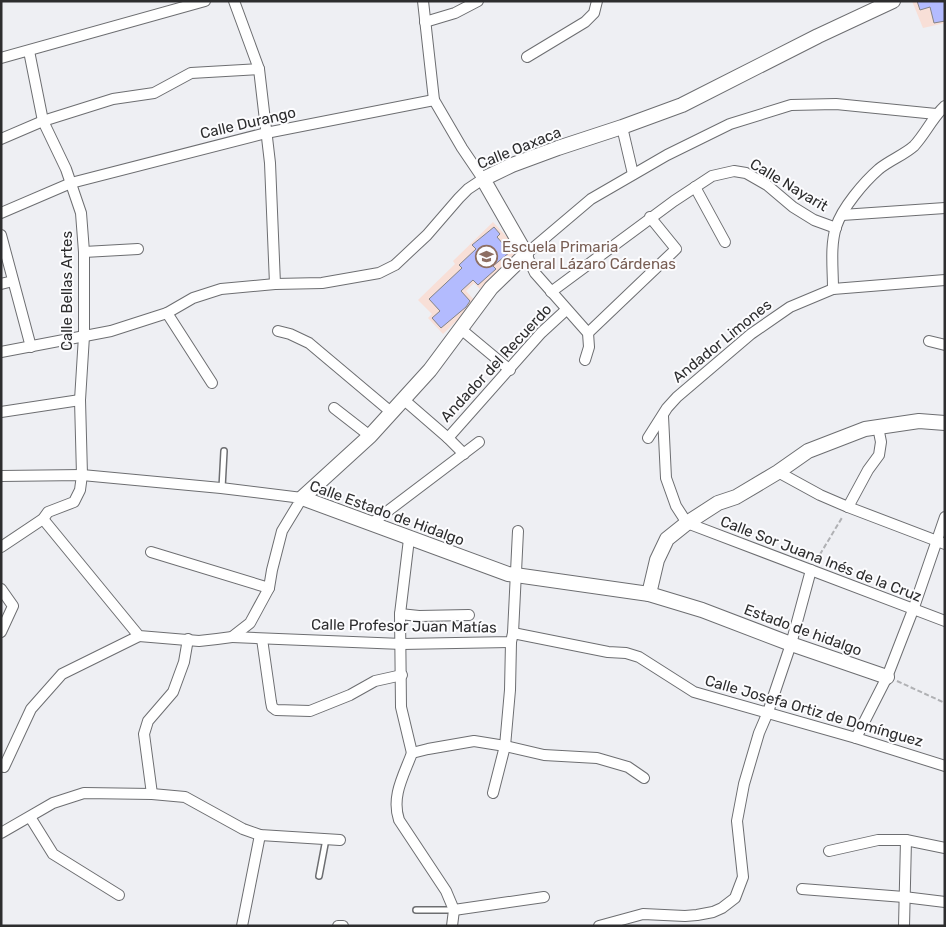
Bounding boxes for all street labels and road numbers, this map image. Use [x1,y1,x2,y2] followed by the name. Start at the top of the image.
[198,103,298,143] street label: Calle Durango
[474,123,564,173] street label: Calle Oaxaca
[747,155,831,215] street label: Calle Nayarit
[58,231,76,351] street label: Calle Bellas Artes
[669,295,775,386] street label: Andador Limones
[437,300,555,426] street label: Andador del Recuerdo
[307,477,467,549] street label: Calle Estado de Hidalgo
[718,512,925,606] street label: Calle Sor Juana Inés de la Cruz
[742,600,864,660] street label: Estado de hidalgo
[311,615,497,637] street label: Calle Profesor Juan Matías
[703,671,925,751] street label: Calle Josefa Ortiz de Domínguez

